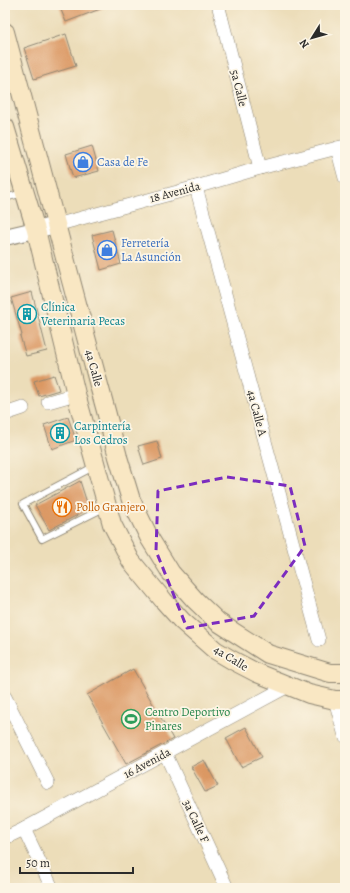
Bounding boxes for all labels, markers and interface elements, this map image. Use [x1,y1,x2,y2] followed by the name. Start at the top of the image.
[292,18,332,58] north arrow
[296,36,313,51] text: N
[227,68,251,108] street label: 5a Calle
[72,151,94,173] shop icon: Casa de Fe
[97,154,148,170] place label: Casa de Fe
[148,177,202,206] street label: 18 Avenida
[121,235,181,265] place label: Ferretería La Asunción
[96,239,118,261] shop icon: Ferretería La Asunción
[40,299,125,329] place label: Clínica Veterinaria Pecas
[16,303,38,325] building icon: Clínica Veterinaria Pecas
[81,348,107,388] street label: 4a Calle
[243,388,271,439] street label: 4a Calle A
[74,418,131,448] place label: Carpintería Los Cedros
[49,422,71,444] building icon: Carpintería Los Cedros
[51,496,73,518] restaurant icon: Pollo Granjero
[76,499,146,515] place label: Pollo Granjero
[211,641,251,675] street label: 4a Calle
[145,704,230,734] place label: Centro Deportivo Pinares
[120,708,142,730] sports icon: Centro Deportivo Pinares
[121,744,174,782] street label: 16 Avenida
[179,797,213,845] street label: 3a Calle F
[20,849,133,875] scale bar
[26,855,50,871] text: 50 m

